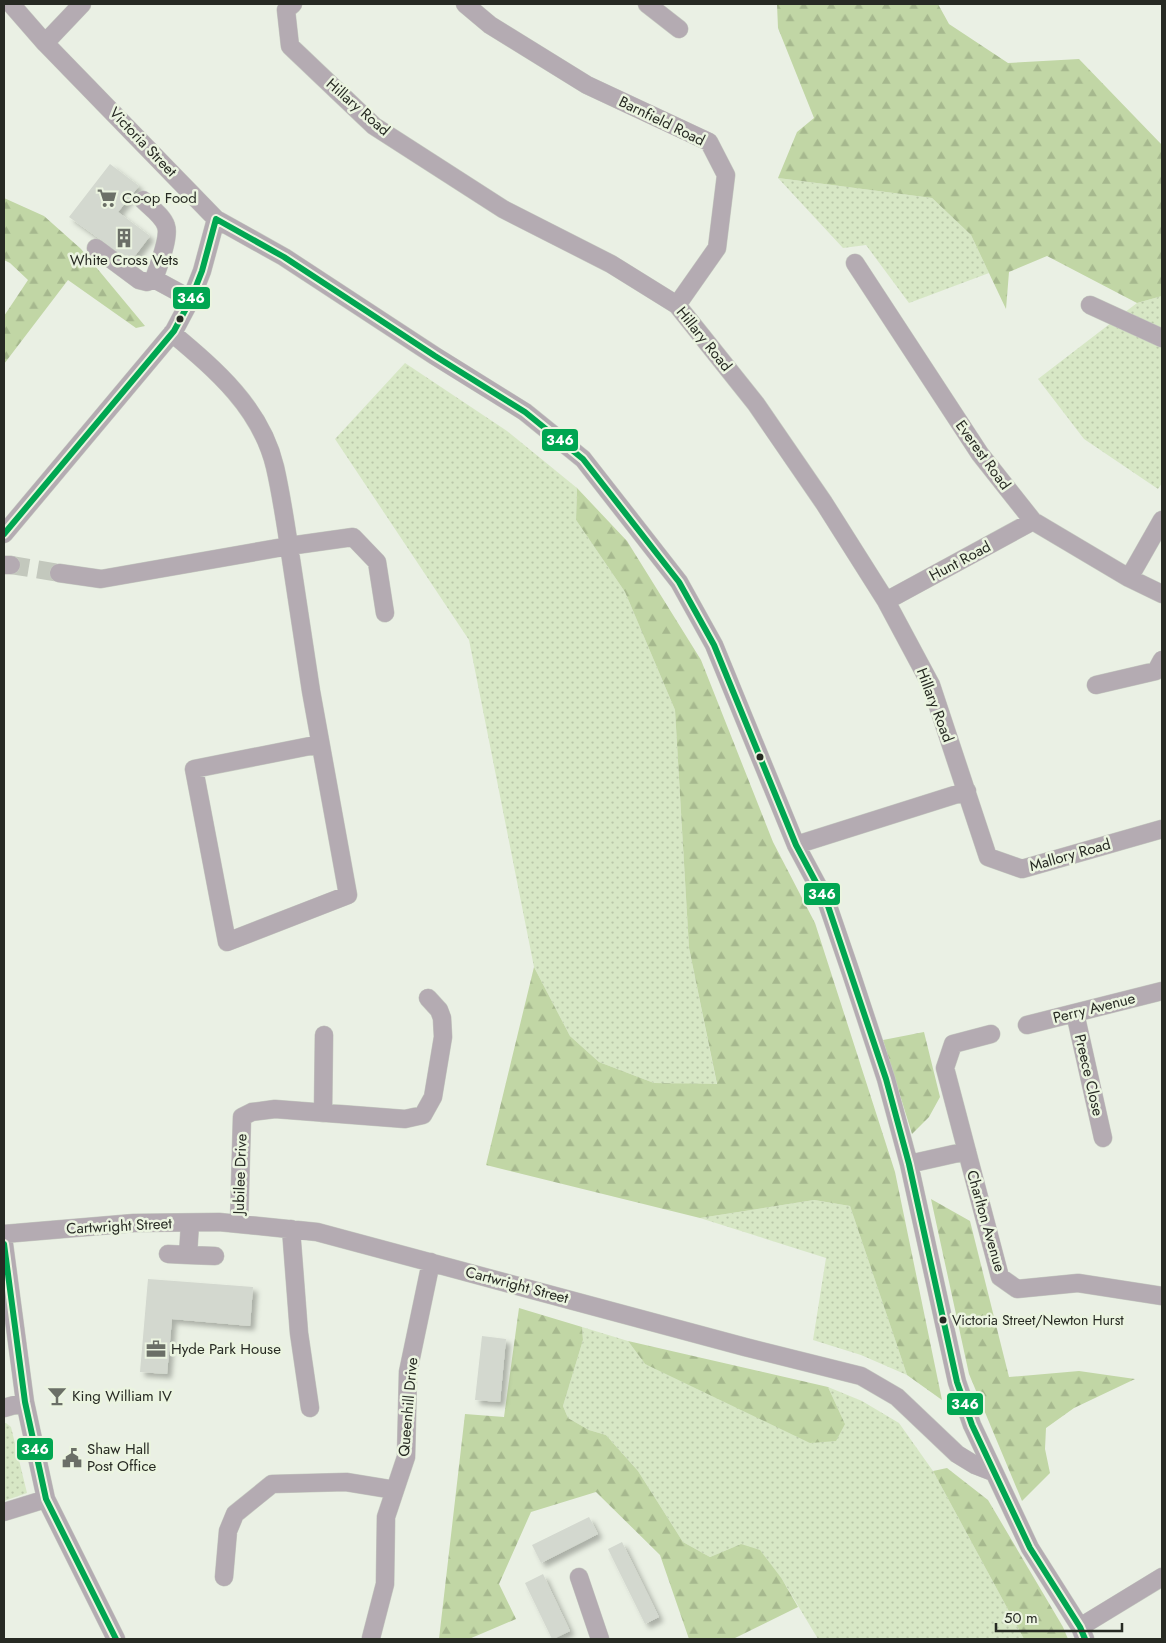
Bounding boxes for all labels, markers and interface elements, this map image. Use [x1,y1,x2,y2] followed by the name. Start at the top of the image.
[321,73,395,141] street label: Hillary Road
[615,91,709,151] street label: Barnfield Road
[104,102,182,182] street label: Victoria Street
[96,187,118,209] supermarket icon: Co-op Food
[122,187,197,209] place label: Co-op Food
[113,227,135,249] building icon: White Cross Vets
[70,249,178,271] place label: White Cross Vets
[172,286,211,310] line badge: 346
[177,288,205,308] text: 346
[671,302,737,376] street label: Hillary Road
[175,314,185,324] unlabelled marker
[950,416,1016,494] street label: Everest Road
[541,428,579,452] line badge: 346
[546,430,574,450] text: 346
[925,536,995,586] street label: Hunt Road
[911,665,959,745] street label: Hillary Road
[755,752,765,762] unlabelled marker
[1027,833,1113,877] street label: Mallory Road
[803,882,841,906] line badge: 346
[808,884,836,904] text: 346
[1051,987,1138,1029] street label: Perry Avenue
[1069,1032,1109,1118] street label: Preece Close
[228,1133,252,1217] street label: Jubilee Drive
[961,1168,1011,1275] street label: Charlton Avenue
[66,1212,173,1240] street label: Cartwright Street
[463,1261,571,1309] street label: Cartwright Street
[952,1310,1124,1330] place label: Victoria Street/Newton Hurst
[938,1315,948,1325] marker: Victoria Street/Newton Hurst
[145,1338,167,1360] office icon: Hyde Park House
[171,1338,281,1360] place label: Hyde Park House
[393,1356,423,1458] street label: Queenhill Drive
[46,1385,68,1407] bar icon: King William IV
[72,1385,172,1407] place label: King William IV
[946,1392,984,1416] line badge: 346
[951,1394,979,1414] text: 346
[16,1437,54,1461] line badge: 346
[87,1438,157,1477] place label: Shaw Hall Post Office
[21,1439,49,1459] text: 346
[61,1447,83,1469] public building icon: Shaw Hall Post Office
[996,1600,1122,1632] scale bar
[1004,1607,1038,1629] text: 50 m

